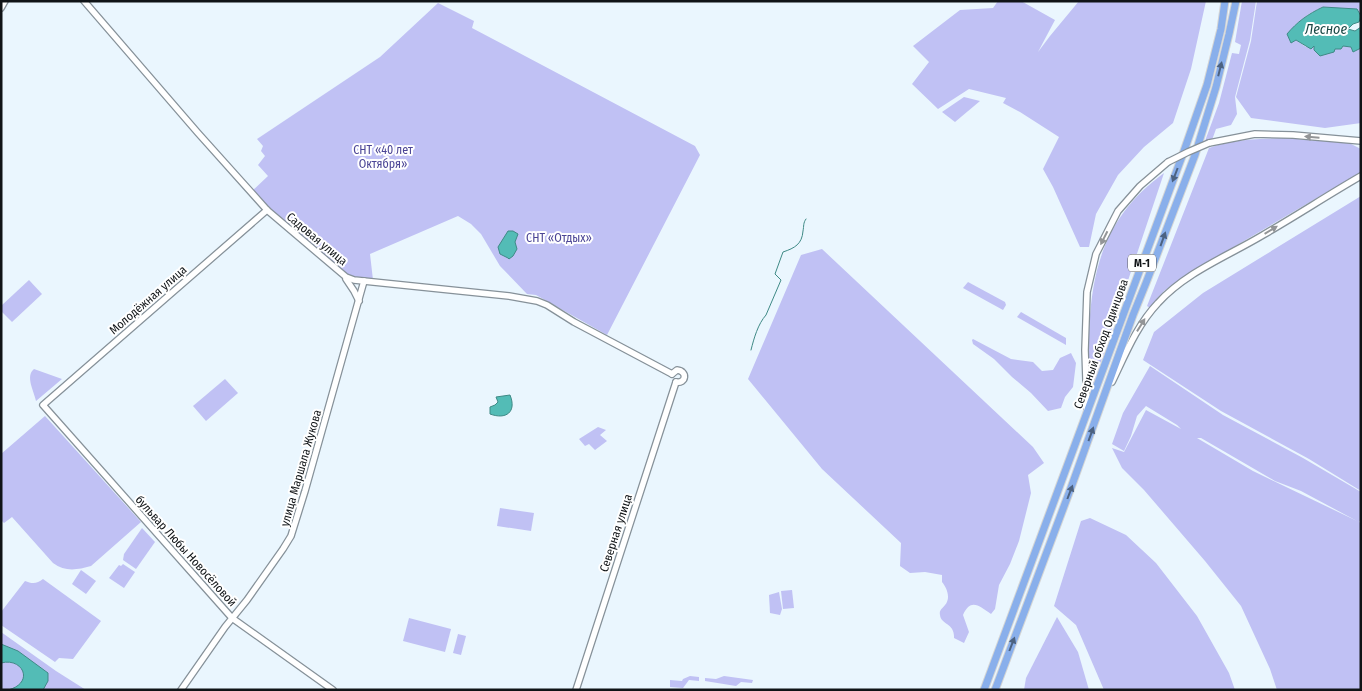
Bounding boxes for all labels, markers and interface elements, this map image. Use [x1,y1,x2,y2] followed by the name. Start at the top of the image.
[1304,21,1347,38] water label: Лесное
[1217,62,1225,77] one-way arrow
[1304,132,1320,140] one-way arrow
[353,143,413,171] park label: СНТ «40 лет Октября»
[1171,168,1178,183] one-way arrow
[284,210,350,268] street label: Садовая улица
[1265,226,1278,235] one-way arrow
[526,231,592,245] park label: СНТ «Отдых»
[1100,231,1108,246] one-way arrow
[1159,231,1167,246] one-way arrow
[1128,254,1156,272] road number: М-1
[107,263,190,337] street label: Молодёжная улица
[1071,277,1131,411] street label: Северный обход Одинцова
[1137,318,1146,331] one-way arrow
[278,408,324,528] street label: улица Маршала Жукова
[1087,426,1095,441] one-way arrow
[1066,484,1074,499] one-way arrow
[597,492,635,574] street label: Северная улица
[132,493,240,609] street label: бульвар Любы Новосёловой
[1009,637,1017,651] one-way arrow

